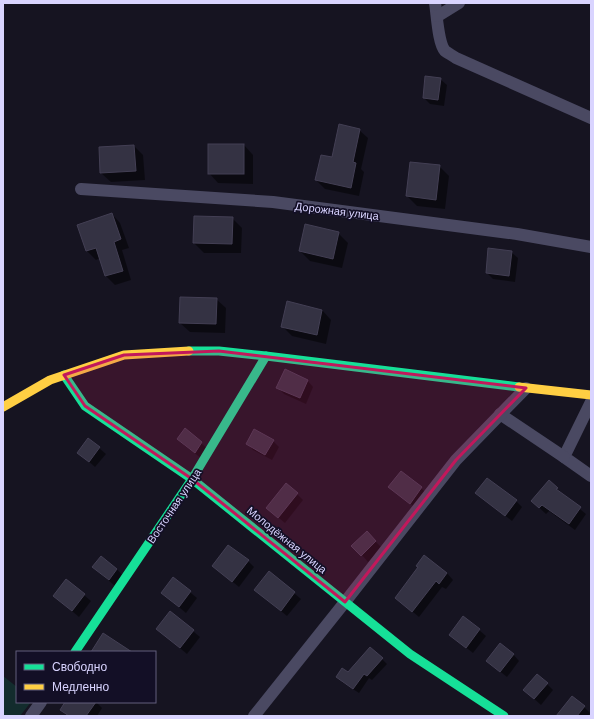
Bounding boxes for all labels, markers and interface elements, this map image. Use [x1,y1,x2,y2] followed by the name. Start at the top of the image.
[294,199,381,223] street label: Дорожная улица
[144,465,205,546] street label: Восточная улица
[244,503,330,577] street label: Молодёжная улица
[16,651,156,703] legend
[52,659,107,675] text: Свободно
[52,679,109,695] text: Медленно

